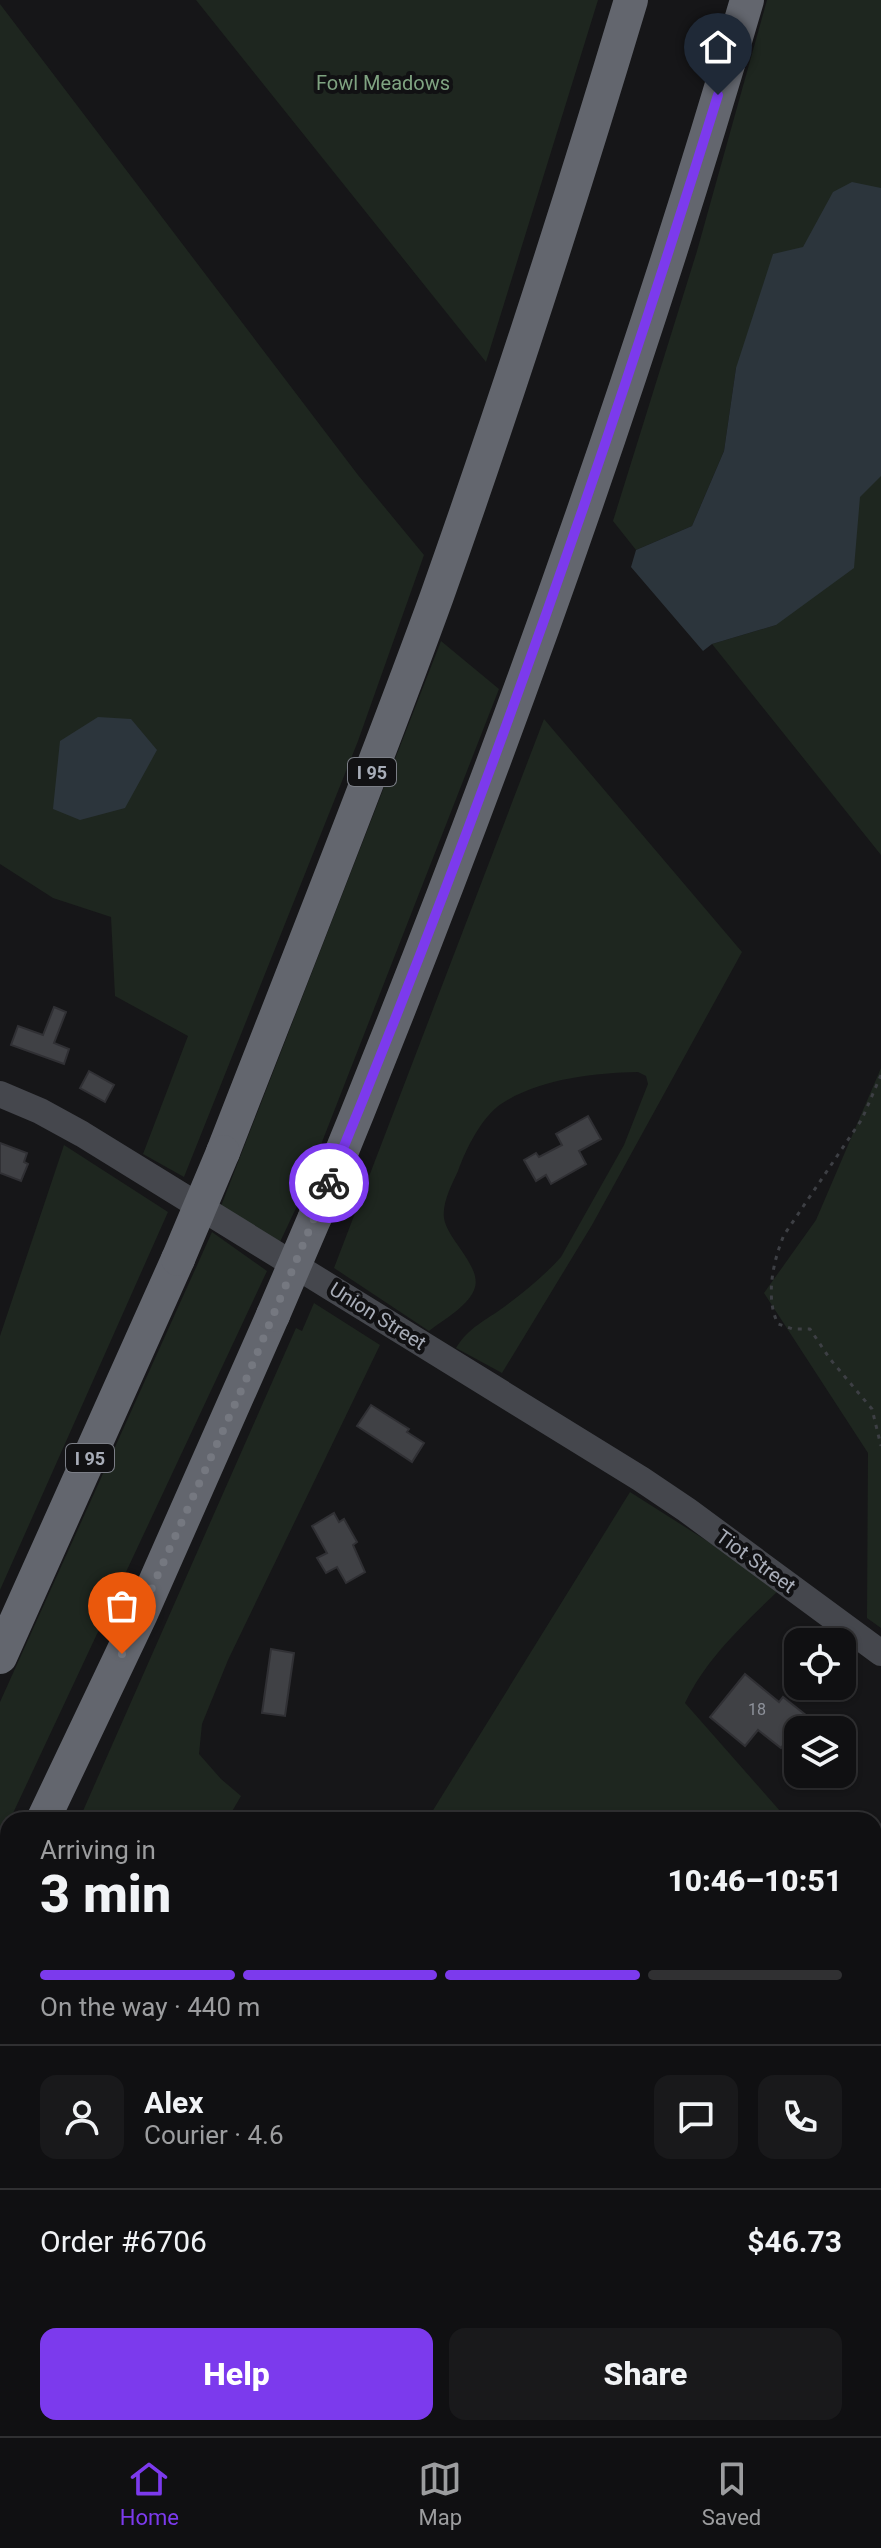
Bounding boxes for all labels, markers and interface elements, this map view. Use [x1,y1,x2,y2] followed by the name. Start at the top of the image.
[684,13,752,95] pin
[696,25,740,69] icon: home
[316,71,450,95] park label: Fowl Meadows
[348,758,396,786] road number: I 95
[289,1143,369,1223] courier
[307,1161,351,1205] icon: bike
[325,1277,431,1355] street label: Union Street
[66,1444,114,1472] road number: I 95
[712,1524,800,1598] street label: Tiot Street
[88,1572,156,1654] pin
[100,1584,144,1628] icon: bag
[784,1628,856,1788] map controls
[784,1628,856,1700] button: locate
[748,1700,766,1719] house number: 18
[784,1716,856,1788] button: layers
[40,1835,156,1865] text: Arriving in
[667,1863,842,1898] text: 10:46–10:51
[40,1864,171,1925] text: 3 min
[40,1992,260,2022] text: On the way · 440 m
[40,2075,124,2159] button: person
[654,2075,738,2159] button: chat
[758,2075,842,2159] button: phone
[144,2085,204,2120] text: Alex
[144,2120,284,2150] text: Courier · 4.6
[40,2224,207,2259] text: Order #6706
[747,2224,842,2259] text: $46.73
[40,2328,433,2420] button: Help
[449,2328,842,2420] button: Share
[120,2457,179,2530] tab: Home
[418,2457,462,2530] tab: Map
[702,2457,761,2530] tab: Saved

